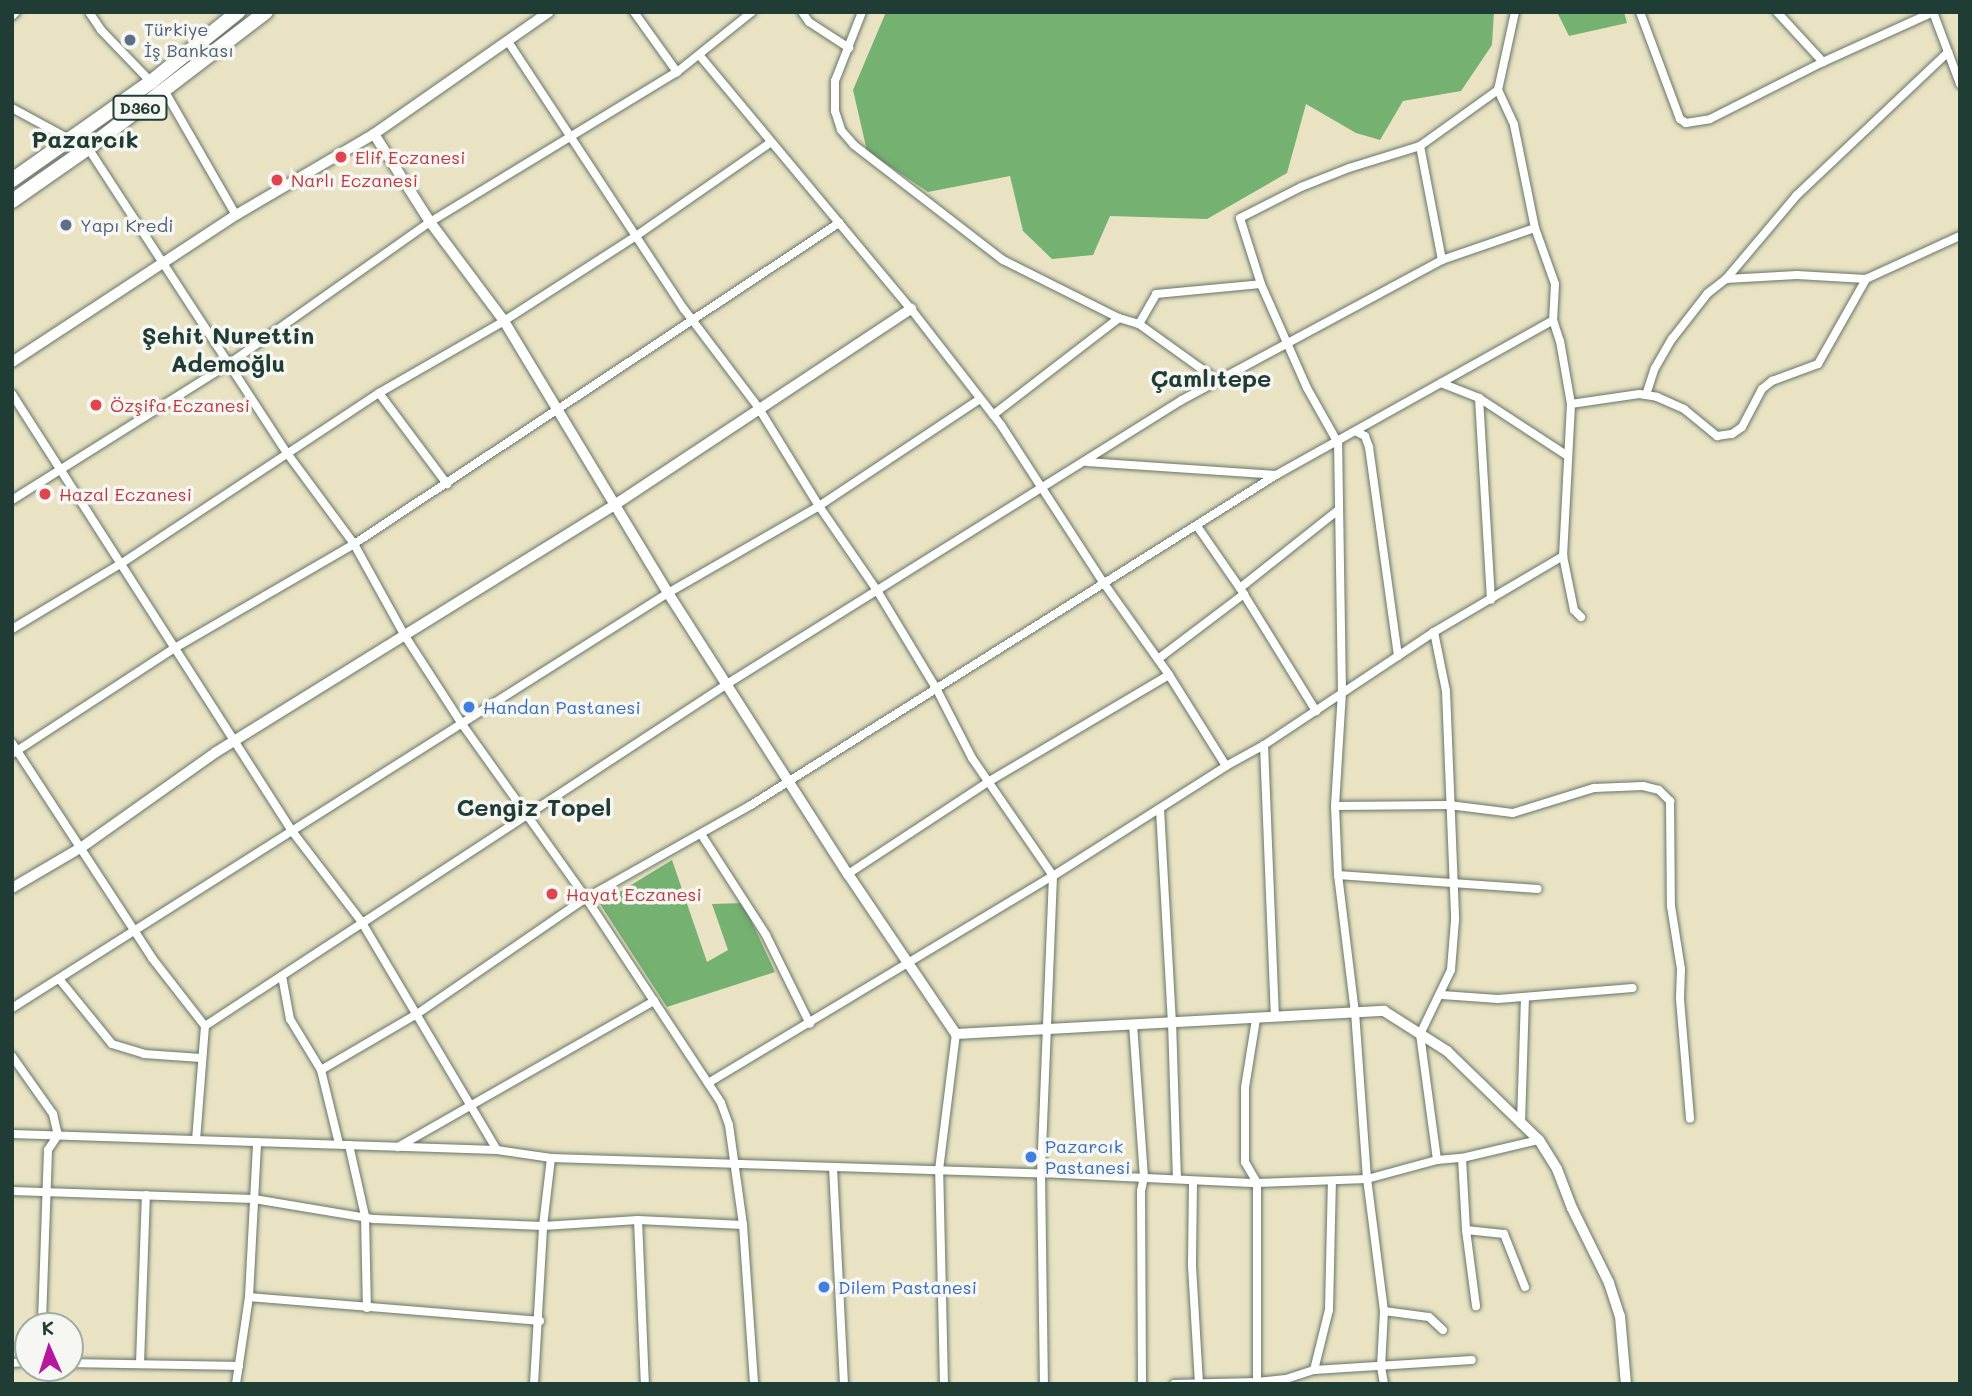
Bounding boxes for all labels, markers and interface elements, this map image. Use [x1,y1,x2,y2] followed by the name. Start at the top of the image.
[144,19,234,61] place label: Türkiye İş Bankası
[122,32,138,48] marker: Türkiye İş Bankası
[112,96,168,120] road number: D360
[31,125,139,153] district label: Pazarcık
[355,146,466,168] place label: Elif Eczanesi
[333,149,349,165] marker: Elif Eczanesi
[291,169,418,191] place label: Narlı Eczanesi
[269,172,285,188] marker: Narlı Eczanesi
[80,214,174,236] place label: Yapı Kredi
[58,217,74,233] marker: Yapı Kredi
[142,321,314,377] district label: Şehit Nurettin Ademoğlu
[1151,364,1271,392] district label: Çamlıtepe
[110,394,250,416] place label: Özşifa Eczanesi
[88,397,104,413] marker: Özşifa Eczanesi
[59,483,192,505] place label: Hazal Eczanesi
[37,486,53,502] marker: Hazal Eczanesi
[483,696,641,718] place label: Handan Pastanesi
[461,699,477,715] marker: Handan Pastanesi
[456,793,612,821] district label: Cengiz Topel
[566,883,702,905] place label: Hayat Eczanesi
[544,886,560,902] marker: Hayat Eczanesi
[1045,1136,1130,1178] place label: Pazarcık Pastanesi
[1023,1149,1039,1165] marker: Pazarcık Pastanesi
[838,1276,977,1298] place label: Dilem Pastanesi
[816,1279,832,1295] marker: Dilem Pastanesi
[14,1312,84,1382] north arrow
[41,1315,55,1340] text: K

